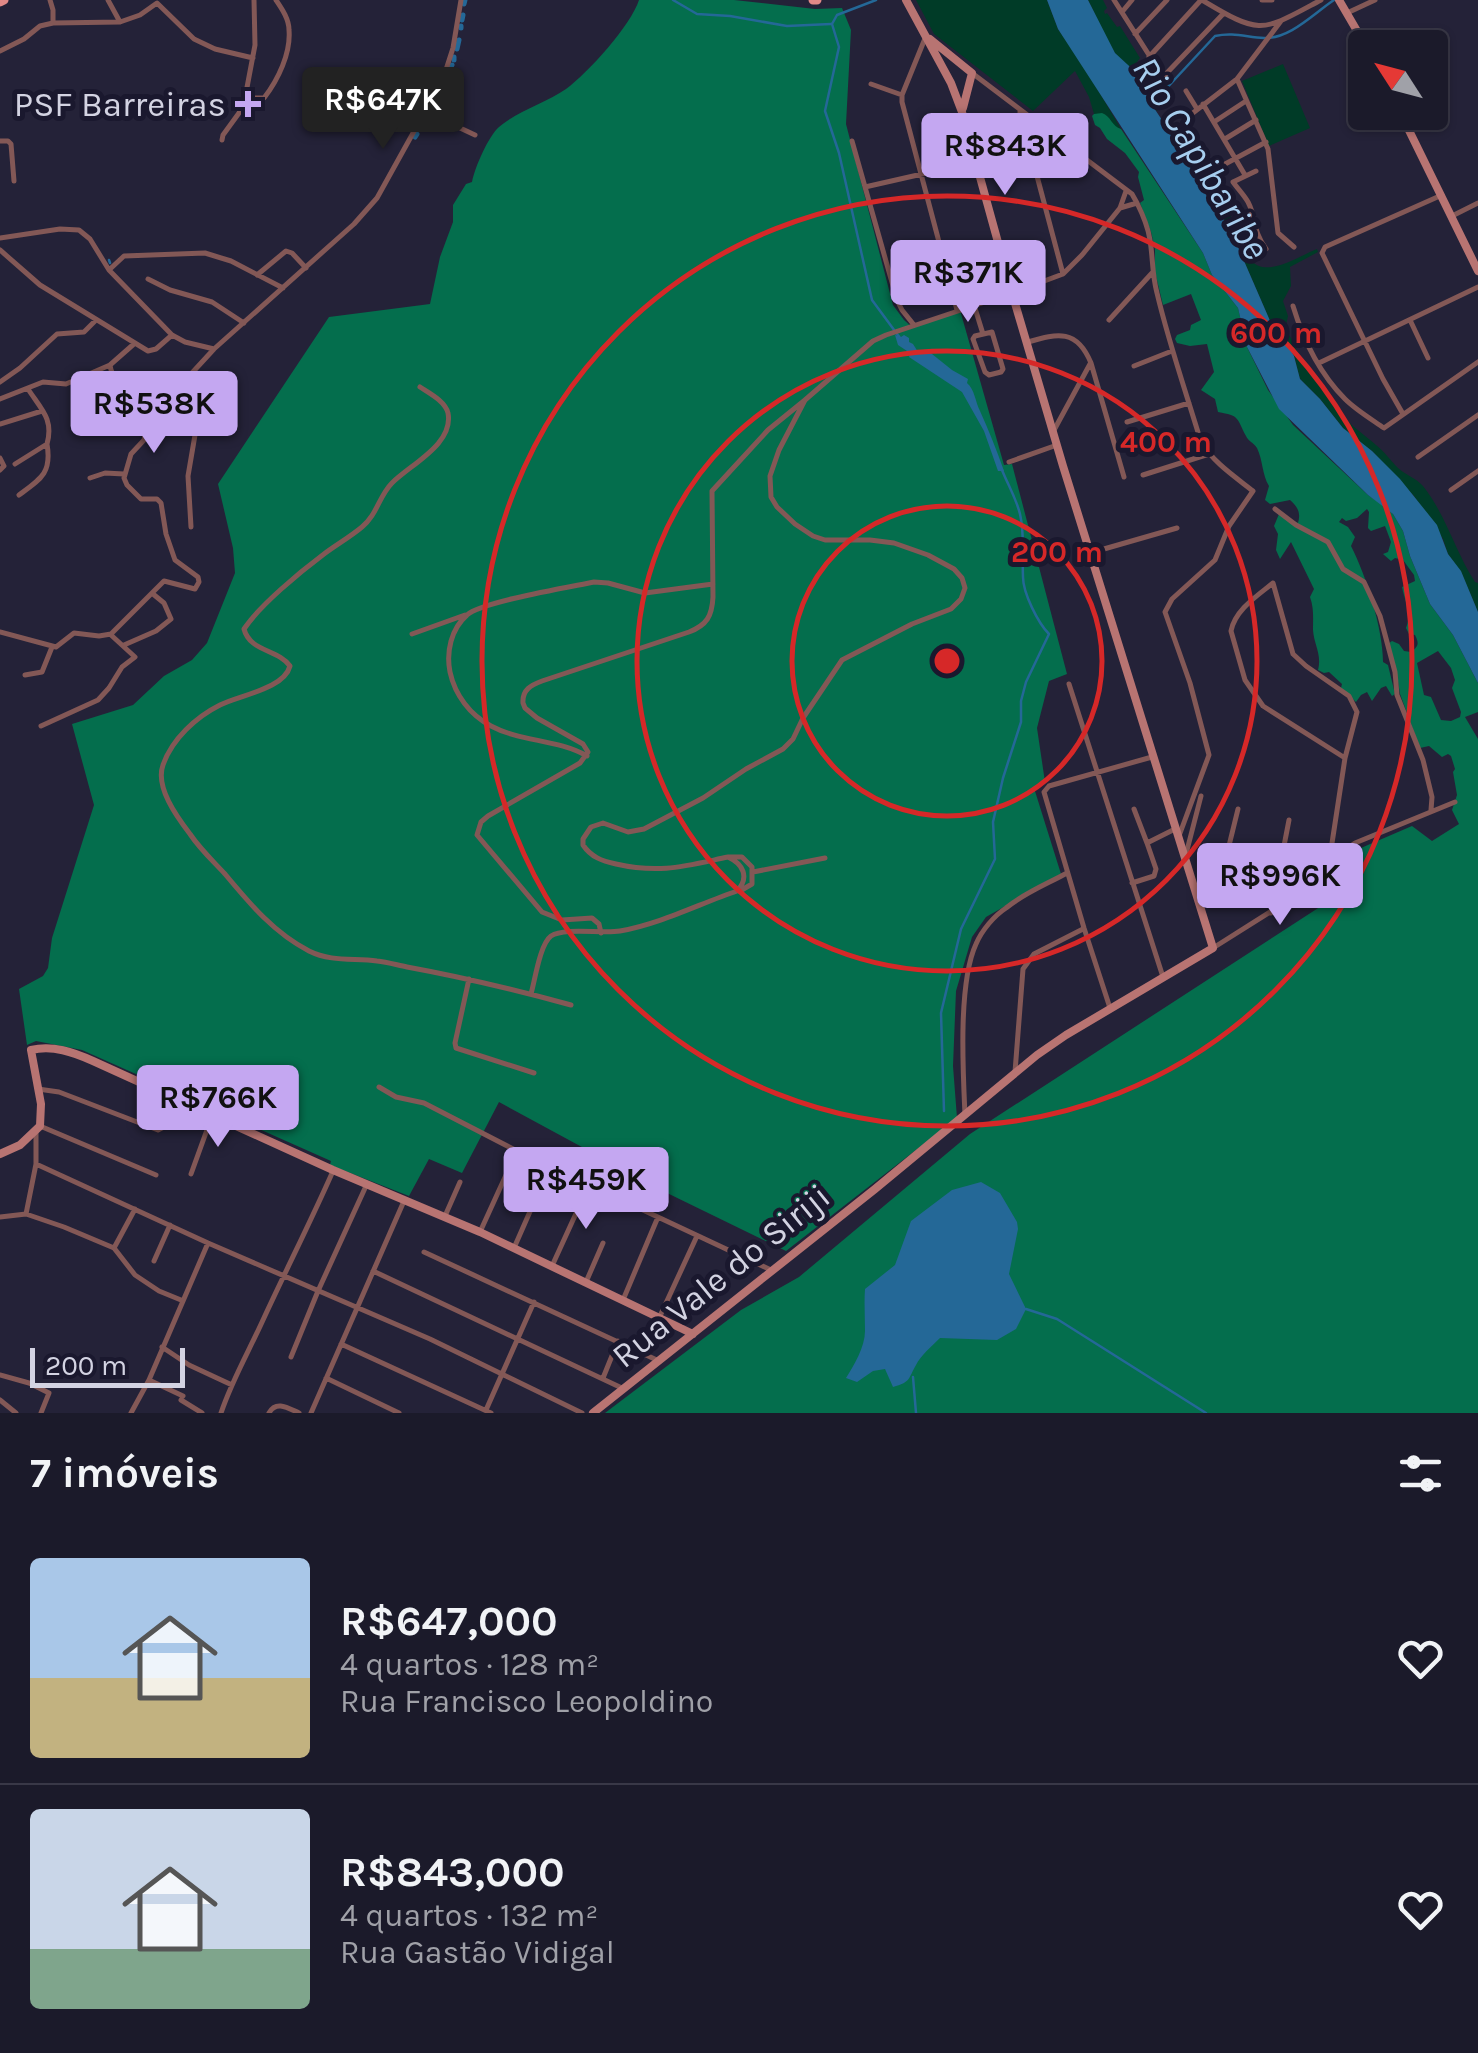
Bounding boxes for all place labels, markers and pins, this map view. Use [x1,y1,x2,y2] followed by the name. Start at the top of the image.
[302,67,464,152] pin: R$647K
[14,84,226,125] place label: PSF Barreiras
[235,91,261,117] marker: PSF Barreiras
[924,113,1086,198] pin: R$843K
[887,240,1049,325] pin: R$371K
[73,371,235,456] pin: R$538K
[929,643,965,679] centre of rings
[1199,843,1361,928] pin: R$996K
[137,1065,299,1150] pin: R$766K
[505,1147,667,1232] pin: R$459K

